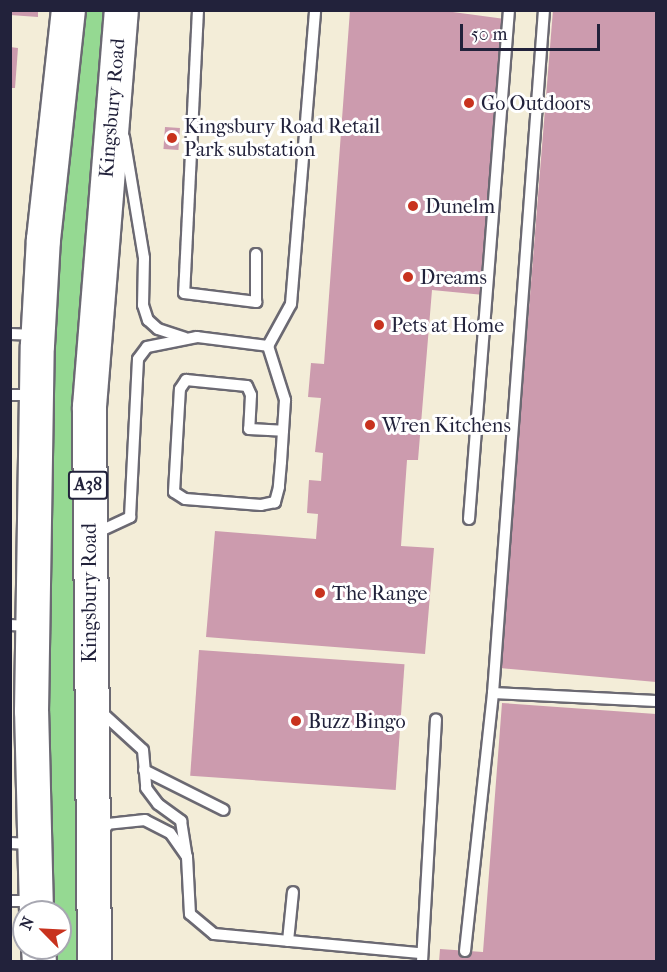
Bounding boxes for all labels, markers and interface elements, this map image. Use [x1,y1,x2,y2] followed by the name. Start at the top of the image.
[463,12,602,50] scale bar
[471,24,507,45] text: 50 m
[94,37,130,179] street label: Kingsbury Road
[481,91,591,115] place label: Go Outdoors
[462,96,476,110] marker: Go Outdoors
[184,114,380,161] place label: Kingsbury Road Retail Park substation
[165,131,179,145] marker: Kingsbury Road Retail Park substation
[425,194,495,218] place label: Dunelm
[406,199,420,213] marker: Dunelm
[420,265,487,289] place label: Dreams
[401,270,415,284] marker: Dreams
[391,313,504,337] place label: Pets at Home
[372,318,386,332] marker: Pets at Home
[382,413,511,437] place label: Wren Kitchens
[363,418,377,432] marker: Wren Kitchens
[67,470,109,500] road number: A38
[77,523,101,663] street label: Kingsbury Road
[332,581,427,605] place label: The Range
[313,586,327,600] marker: The Range
[308,709,406,733] place label: Buzz Bingo
[289,714,303,728] marker: Buzz Bingo
[12,900,72,960] north arrow
[16,914,38,933] text: N

